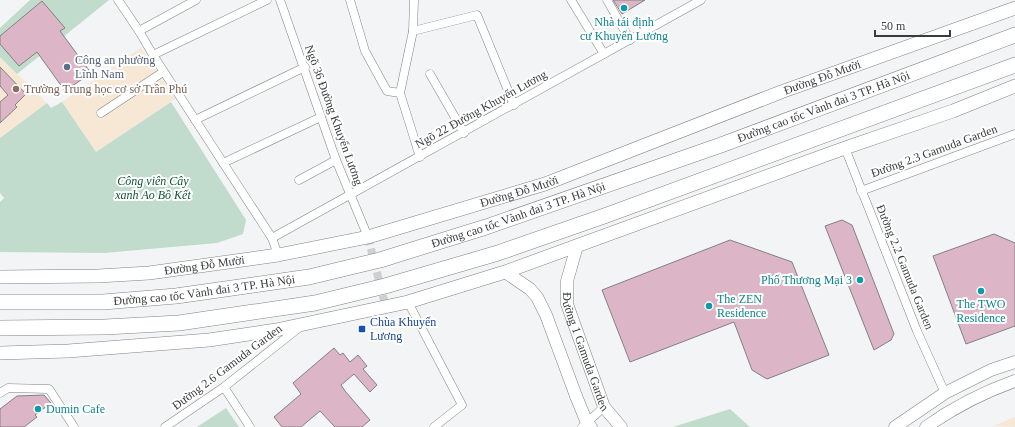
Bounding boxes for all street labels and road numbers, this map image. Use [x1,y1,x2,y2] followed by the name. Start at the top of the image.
[302,43,366,187] street label: Ngõ 36 Đường Khuyến Lương
[782,57,863,97] street label: Đường Đỗ Mười
[413,67,549,151] street label: Ngõ 22 Đường Khuyến Lương
[735,68,912,145] street label: Đường cao tốc Vành đai 3 TP. Hà Nội
[869,122,999,180] street label: Đường 2.3 Gamuda Garden
[478,172,561,210] street label: Đường Đỗ Mười
[429,179,608,251] street label: Đường cao tốc Vành đai 3 TP. Hà Nội
[874,202,936,332] street label: Đường 2.2 Gamuda Garden
[163,253,246,278] street label: Đường Đỗ Mười
[113,272,297,308] street label: Đường cao tốc Vành đai 3 TP. Hà Nội
[559,292,612,414] street label: Đường 1 Gamuda Garden
[169,321,285,413] street label: Đường 2.6 Gamuda Garden

